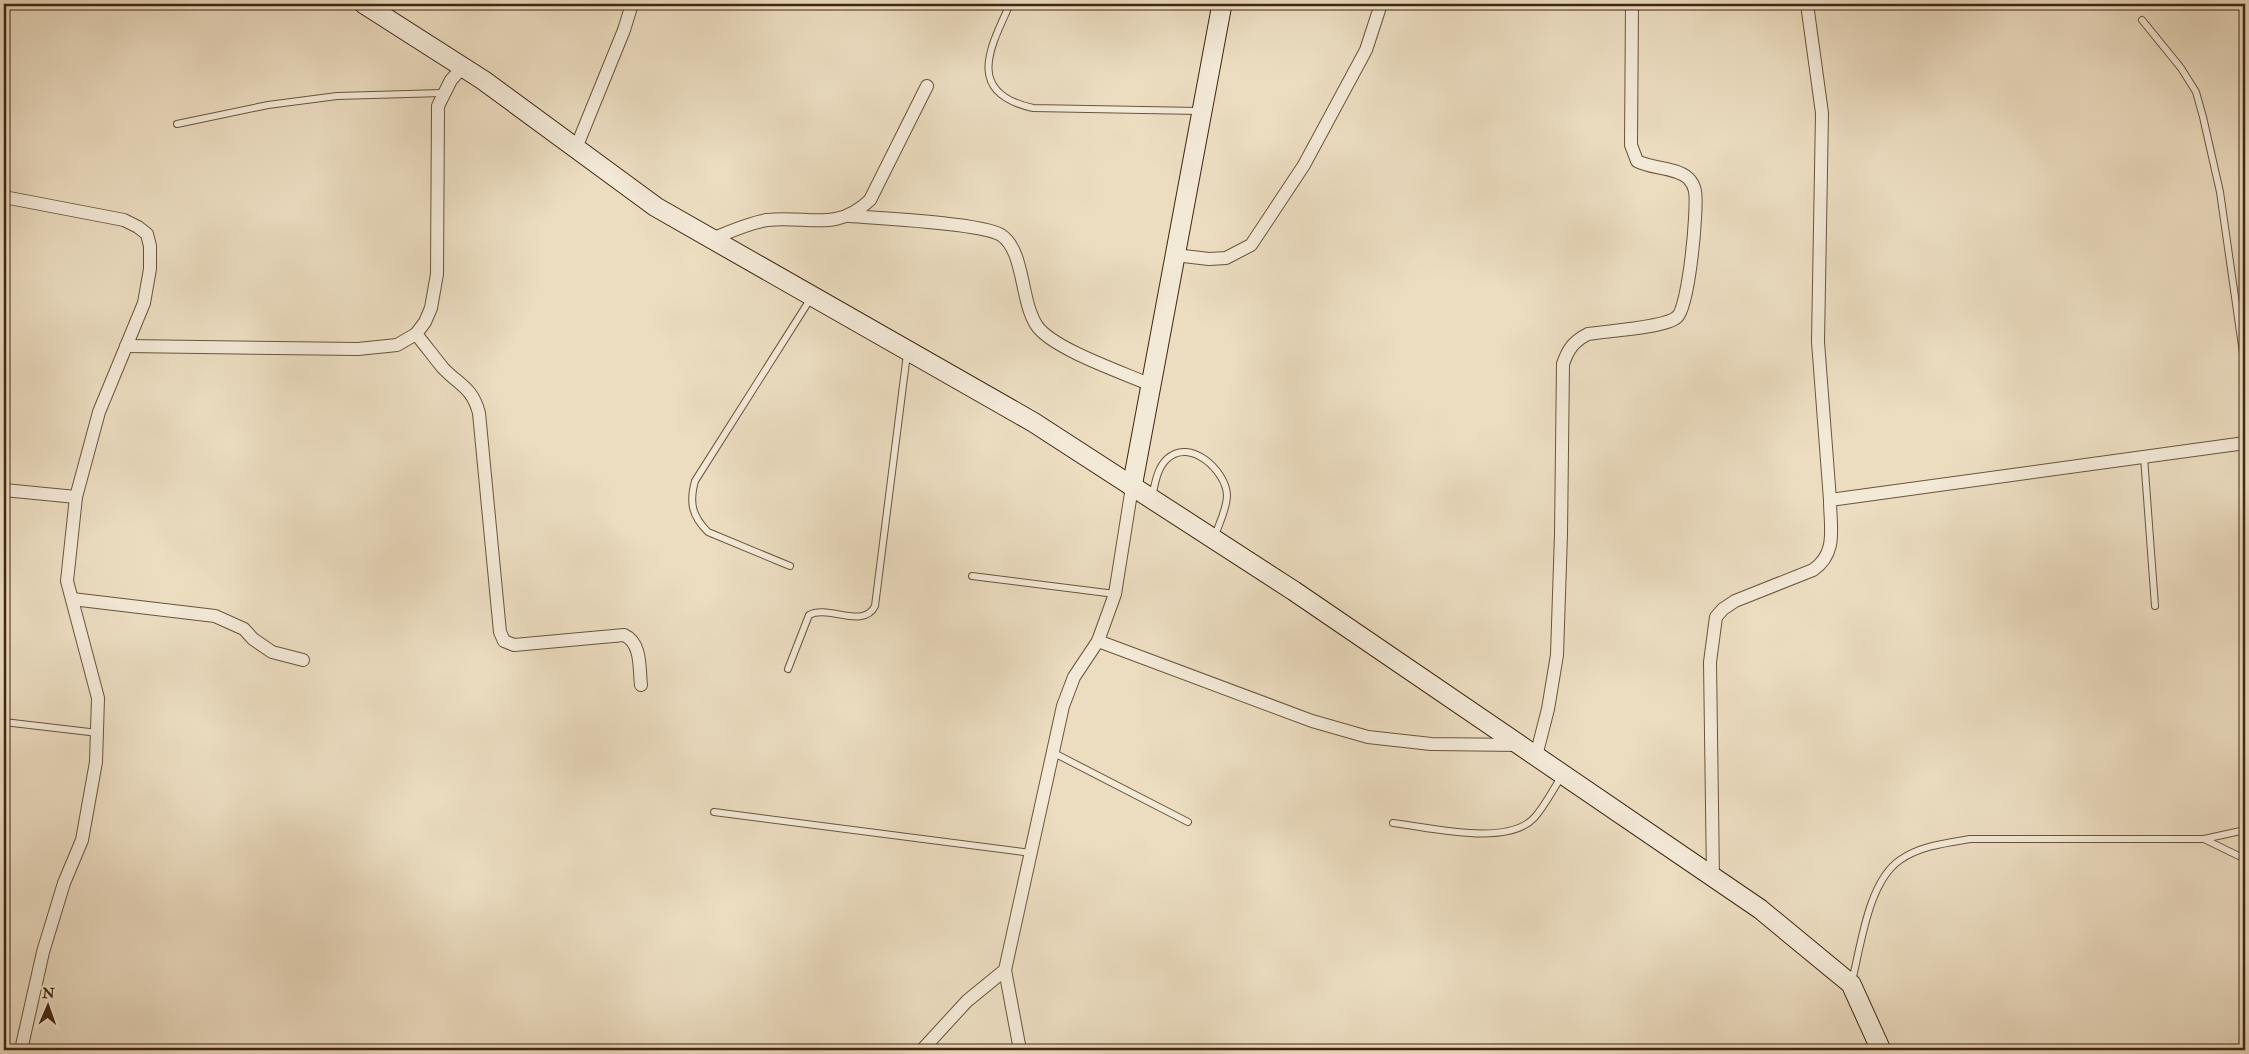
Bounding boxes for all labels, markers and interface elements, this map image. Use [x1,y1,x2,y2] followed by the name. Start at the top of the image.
[22,982,72,1032] north arrow
[41,985,55,1002] text: N

